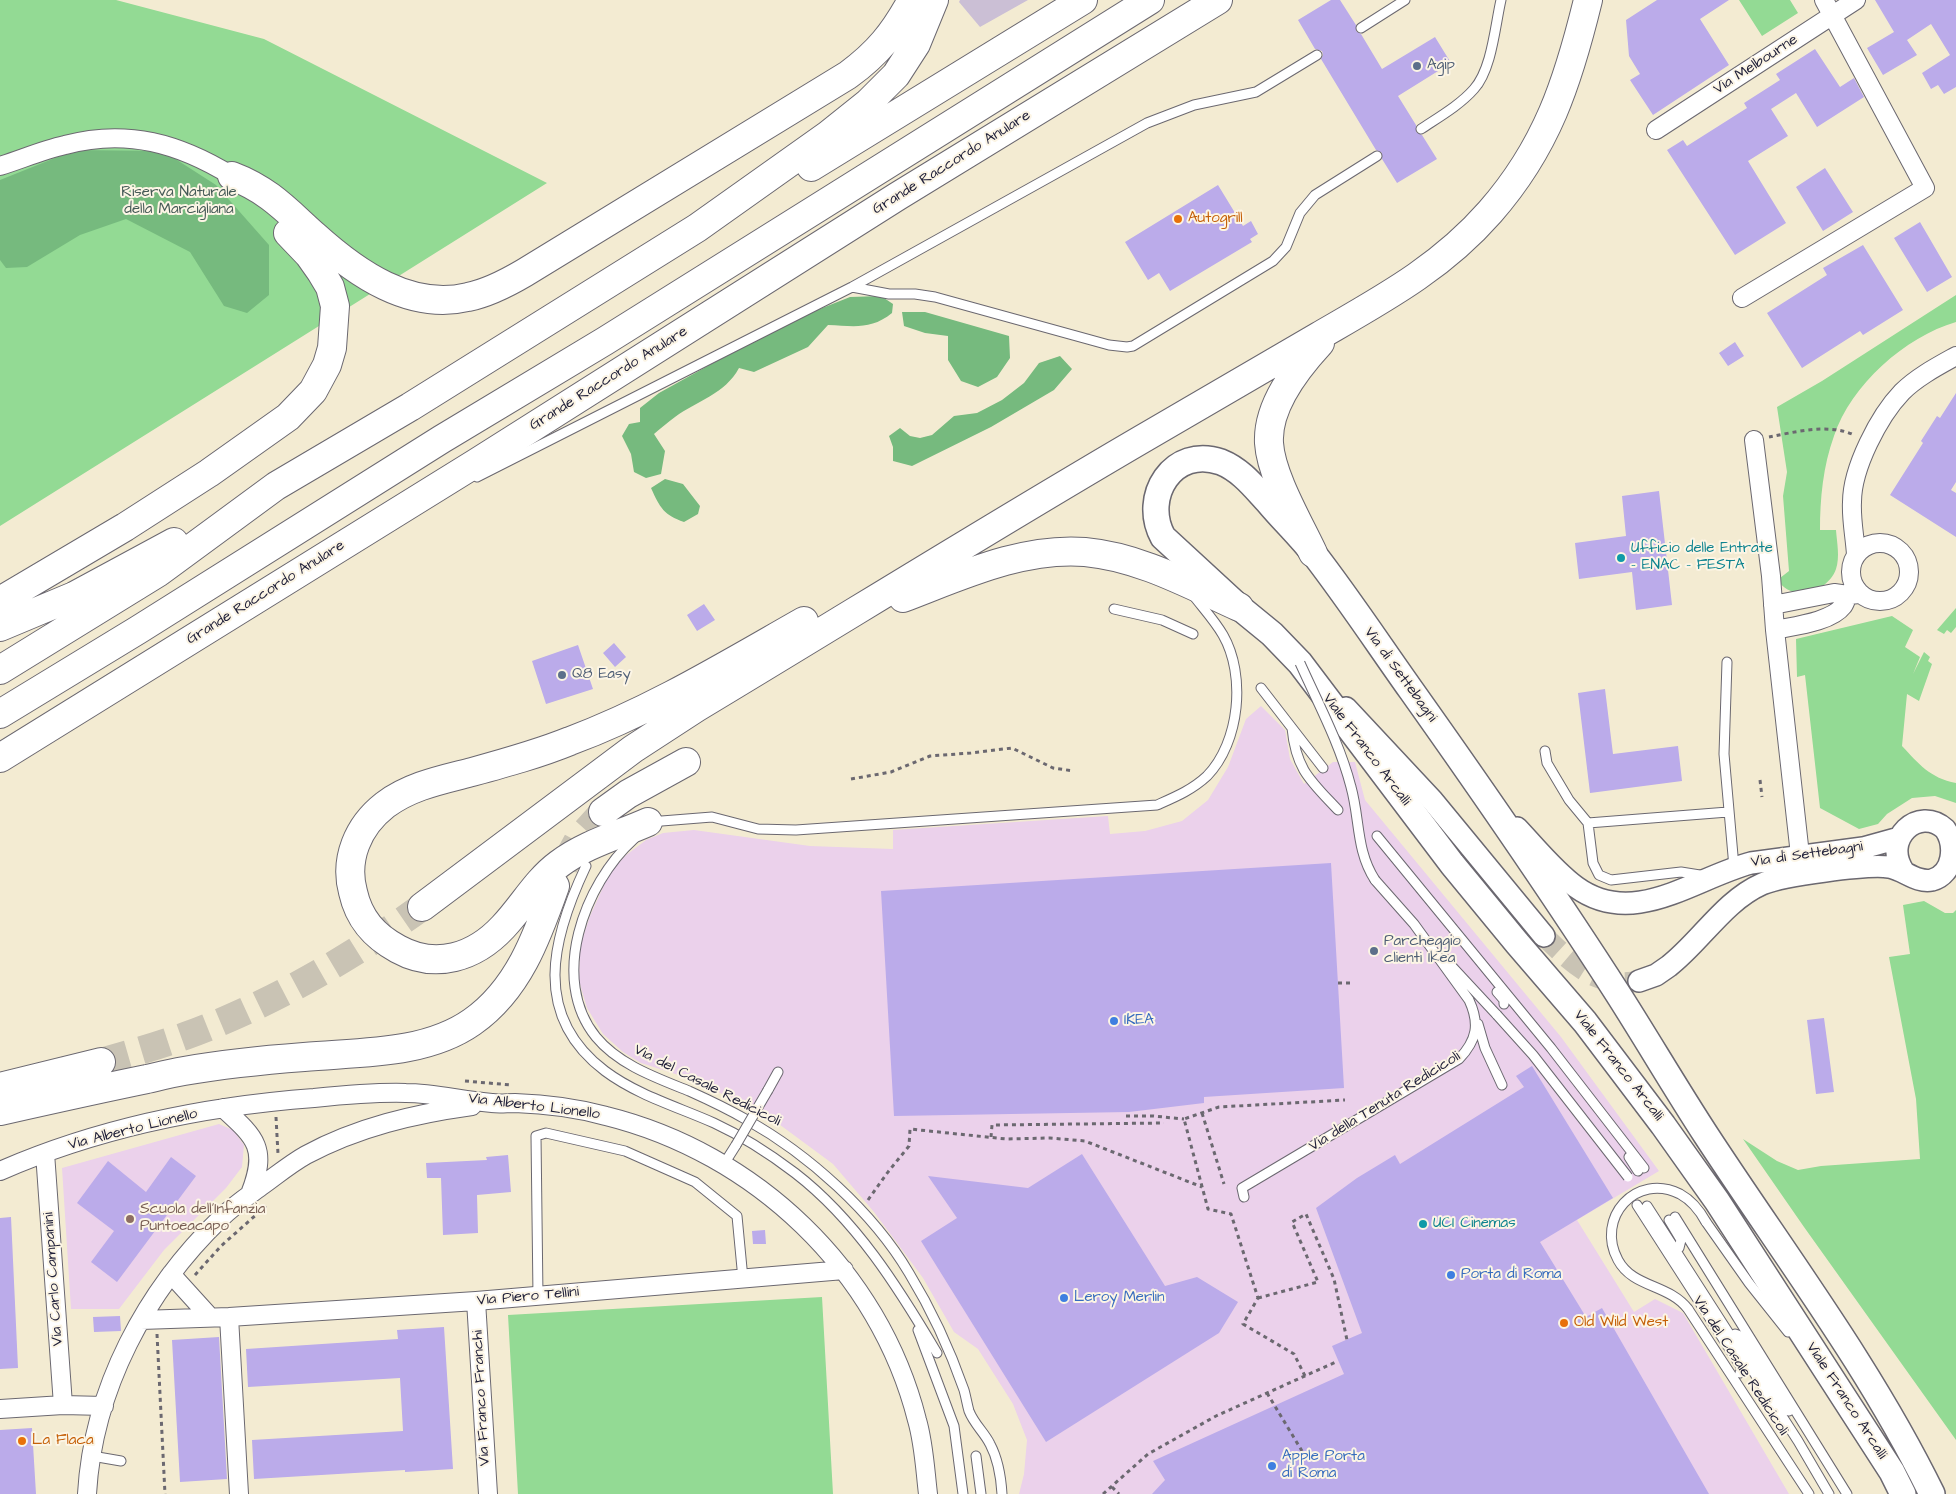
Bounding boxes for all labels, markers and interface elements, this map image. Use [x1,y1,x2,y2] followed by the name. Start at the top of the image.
[1711,31,1801,99] street label: Via Melbourne
[1427,57,1455,75] place label: Agip
[1411,60,1423,72] marker: Agip
[870,107,1034,219] street label: Grande Raccordo Anulare
[121,184,237,219] park label: Riserva Naturale della Marcigliana
[1188,210,1243,228] place label: Autogrill
[1172,213,1184,225] marker: Autogrill
[527,323,691,435] street label: Grande Raccordo Anulare
[184,537,348,649] street label: Grande Raccordo Anulare
[1631,540,1773,575] place label: Ufficio delle Entrate - ENAC - FESTA
[1615,552,1627,564] marker: Ufficio delle Entrate - ENAC - FESTA
[1360,624,1440,726] street label: Via di Settebagni
[572,666,631,684] place label: Q8 Easy
[556,669,568,681] marker: Q8 Easy
[1318,690,1414,810] street label: Viale Franco Arcalli
[1750,838,1864,872] street label: Via di Settebagni
[1384,933,1461,968] place label: Parcheggio clienti Ikea
[1368,945,1380,957] marker: Parcheggio clienti Ikea
[1569,1007,1667,1125] street label: Viale Franco Arcalli
[1124,1012,1154,1030] place label: IKEA
[1108,1015,1120,1027] marker: IKEA
[631,1041,783,1131] street label: Via del Casale Redicicoli
[1306,1048,1464,1156] street label: Via della Tenuta Redicicoli
[467,1090,601,1124] street label: Via Alberto Lionello
[67,1105,199,1155] street label: Via Alberto Lionello
[140,1201,265,1236] place label: Scuola dell’Infanzia Puntoeacapo
[40,1211,68,1347] street label: Via Carlo Campanini
[124,1213,136,1225] marker: Scuola dell’Infanzia Puntoeacapo
[1433,1215,1516,1233] place label: UCI Cinemas
[1417,1218,1429,1230] marker: UCI Cinemas
[1461,1266,1561,1284] place label: Porta di Roma
[1445,1269,1457,1281] marker: Porta di Roma
[476,1284,580,1310] street label: Via Piero Tellini
[1074,1289,1164,1307] place label: Leroy Merlin
[1058,1292,1070,1304] marker: Leroy Merlin
[1688,1293,1792,1439] street label: Via del Casale Redicicoli
[1574,1314,1668,1332] place label: Old Wild West
[1558,1317,1570,1329] marker: Old Wild West
[469,1330,495,1466] street label: Via Franco Franchi
[1802,1339,1890,1463] street label: Viale Franco Arcalli
[32,1432,94,1450] place label: La Flaca
[16,1435,28,1447] marker: La Flaca
[1282,1448,1365,1483] place label: Apple Porta di Roma
[1266,1460,1278,1472] marker: Apple Porta di Roma

